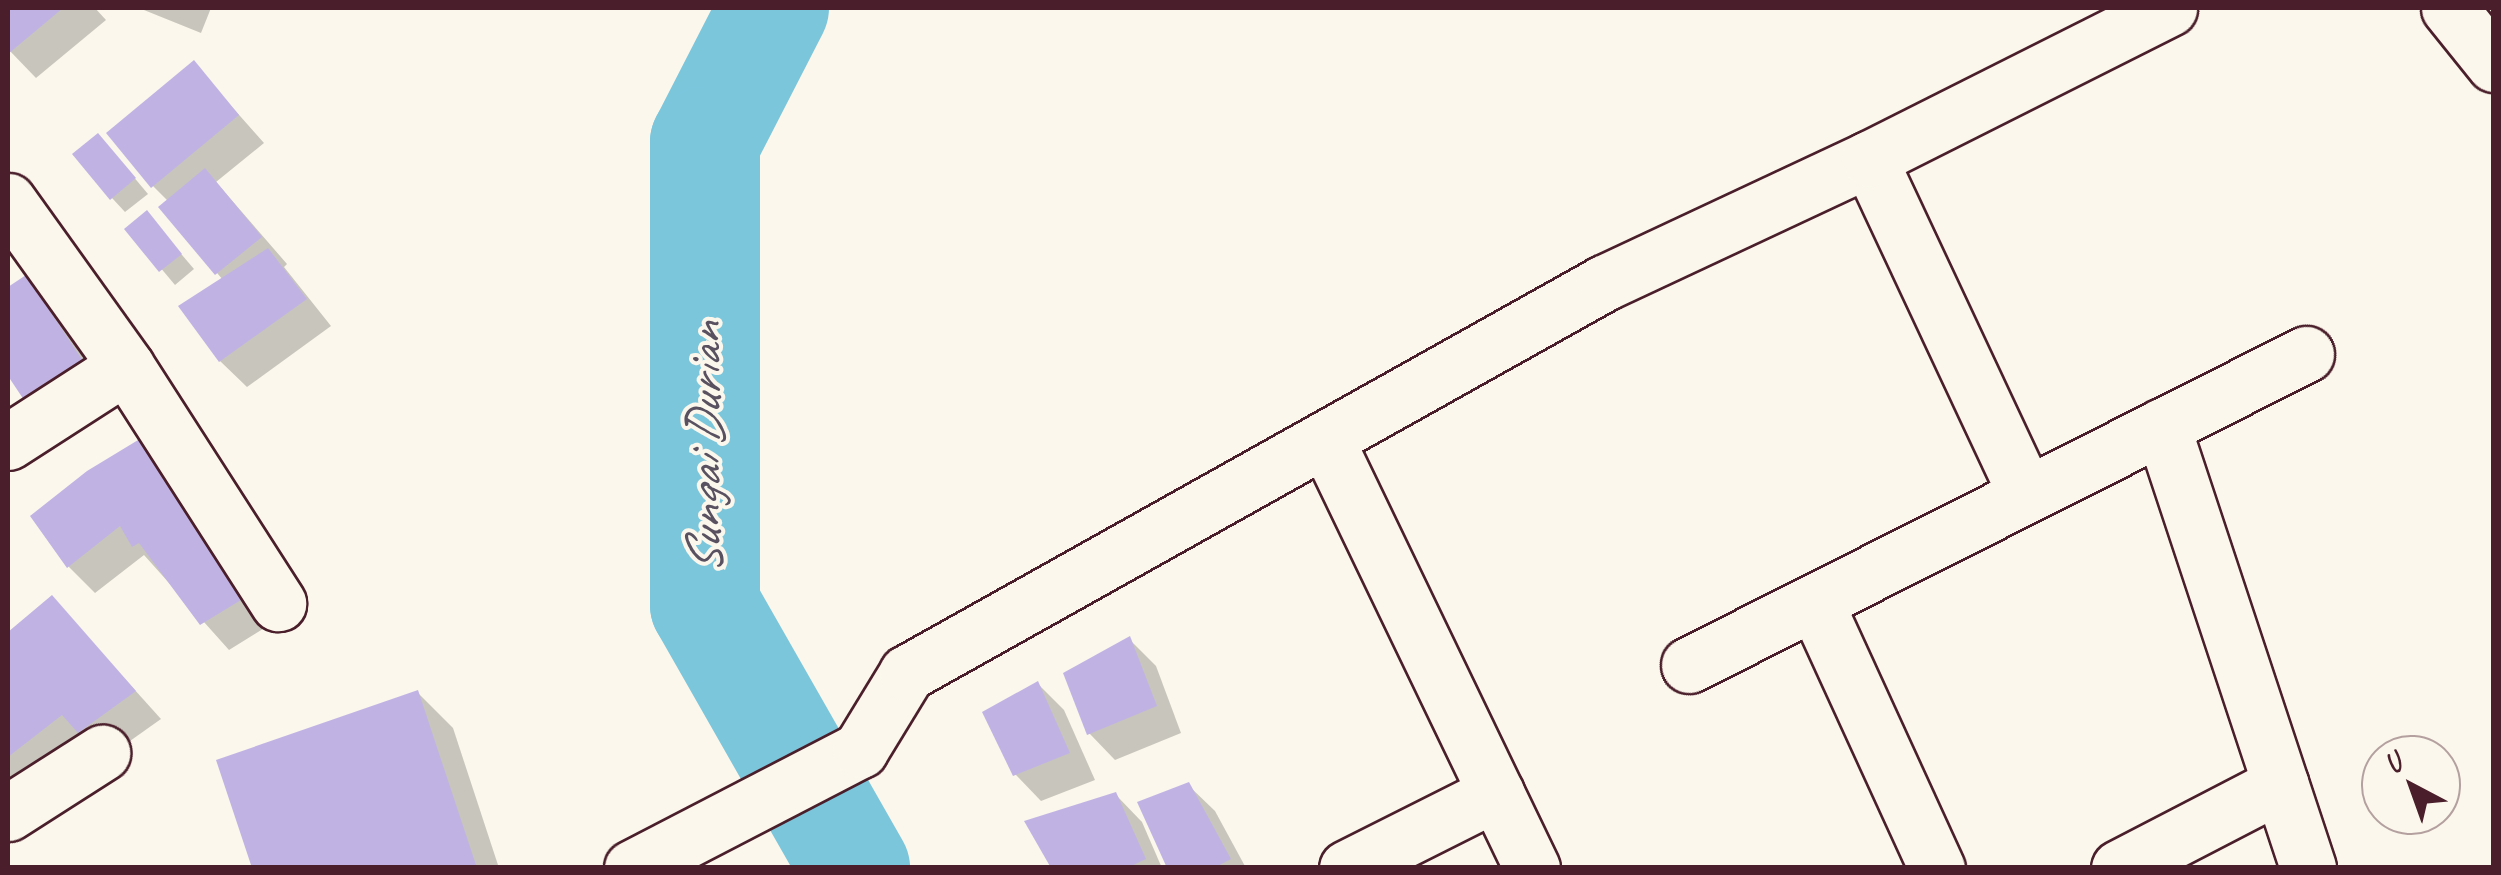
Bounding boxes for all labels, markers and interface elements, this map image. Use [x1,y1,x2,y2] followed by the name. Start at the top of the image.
[674,324,736,574] water label: Sungai Durian
[2361,735,2461,835] north arrow
[2376,746,2409,781] text: U

